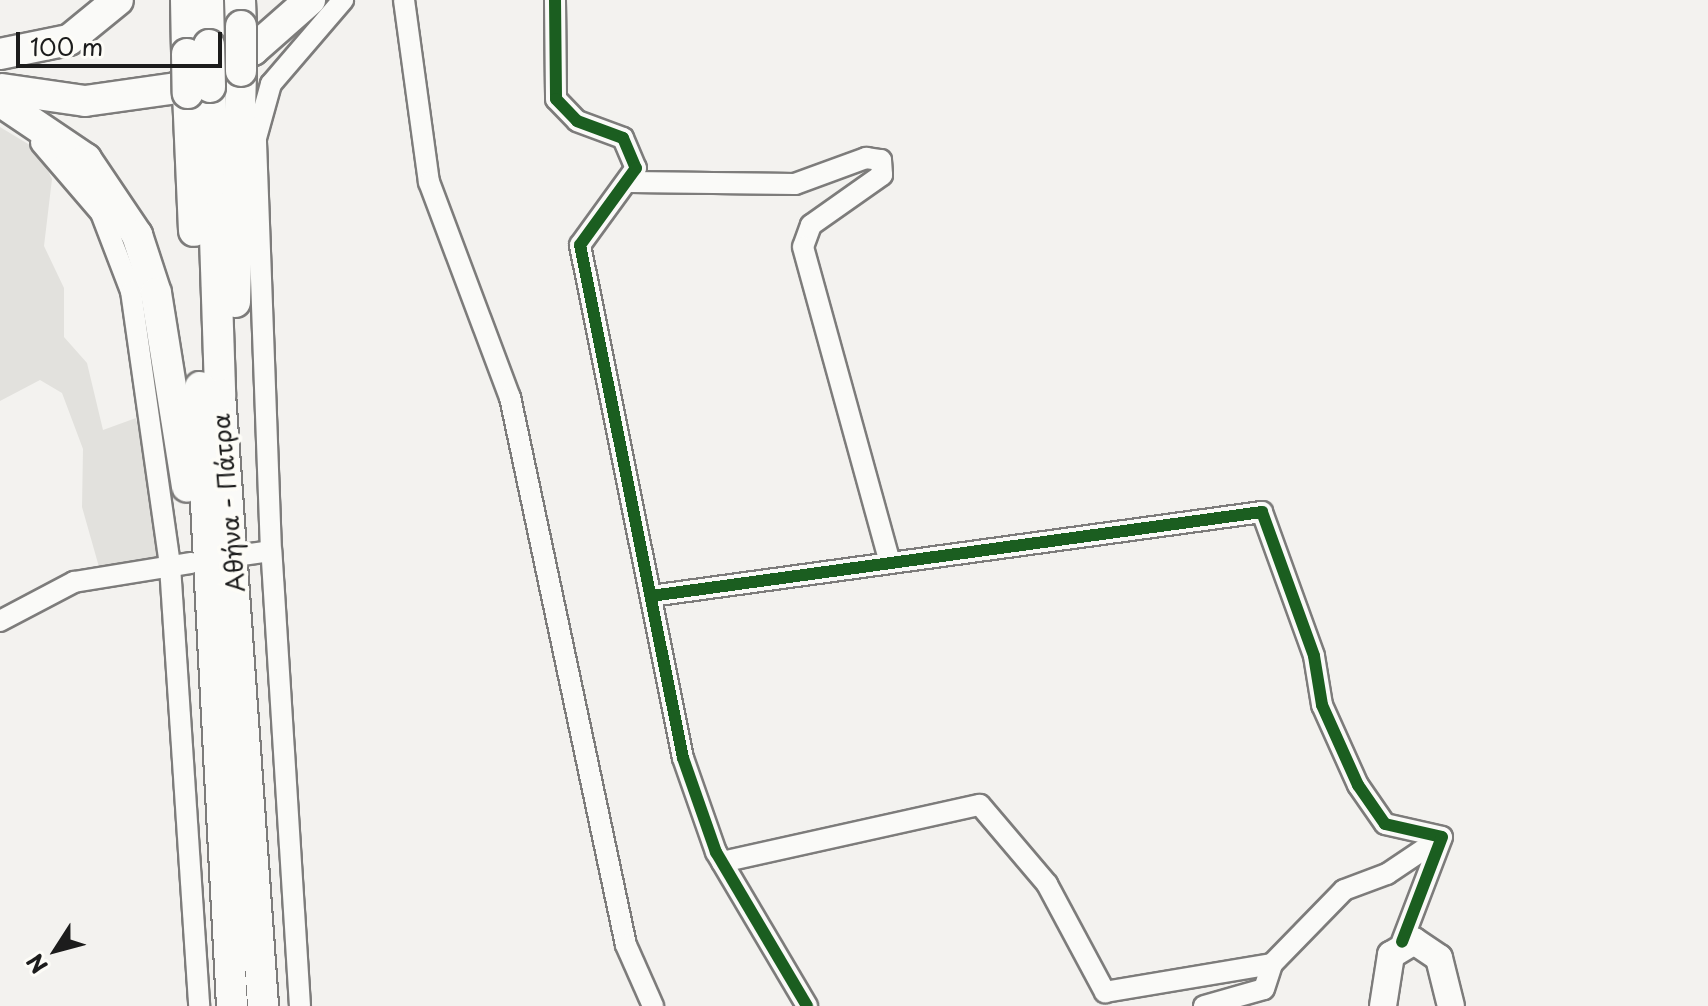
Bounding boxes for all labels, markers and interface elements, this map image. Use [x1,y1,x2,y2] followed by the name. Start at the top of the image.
[20,16,226,66] scale bar
[30,28,103,64] text: 100 m
[206,412,250,594] street label: Αθήνα - Πάτρα
[16,910,96,990] north arrow
[18,948,55,981] text: N

